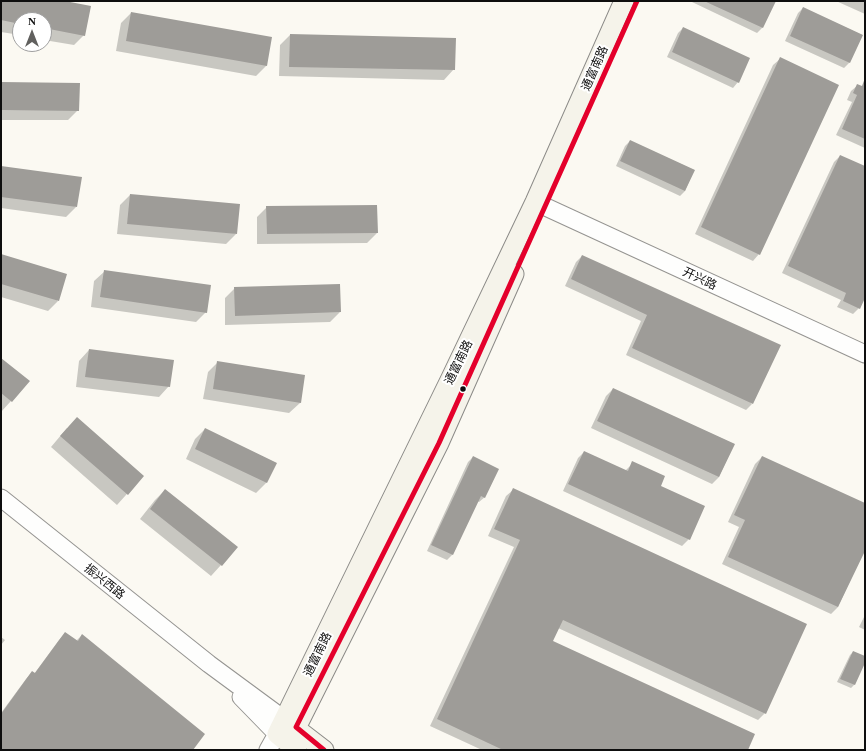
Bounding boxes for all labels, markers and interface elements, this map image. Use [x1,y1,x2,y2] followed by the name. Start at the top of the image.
[12,12,52,52] north arrow
[28,15,36,27] text: N
[578,43,610,93] street label: 通富南路
[681,264,719,292] street label: 开兴路
[441,337,475,387] street label: 通富南路
[458,384,468,394] unlabelled marker
[82,560,128,602] street label: 振兴西路
[300,629,334,679] street label: 通富南路

